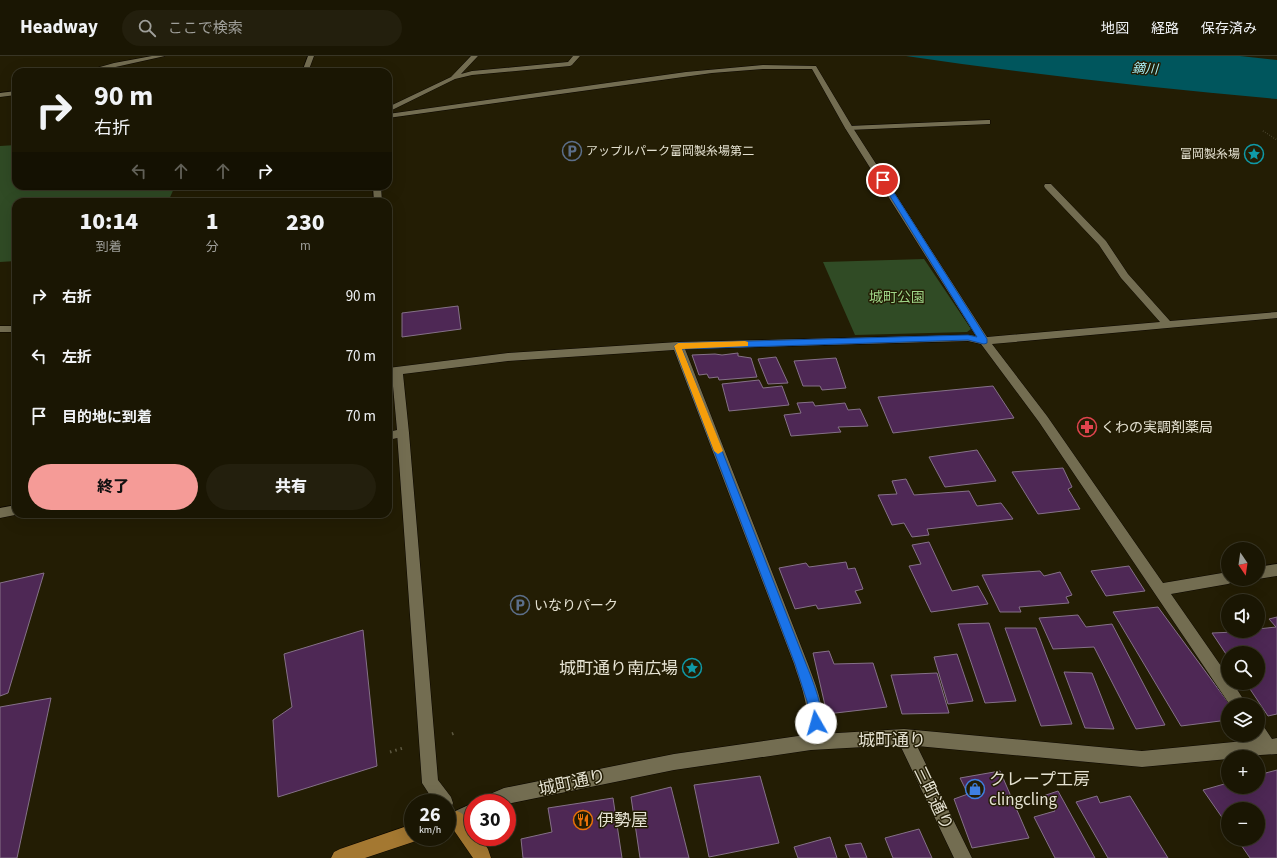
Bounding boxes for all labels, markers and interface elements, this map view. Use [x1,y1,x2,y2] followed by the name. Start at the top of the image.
[122,10,402,46] search box
[20,14,98,41] text: Headway
[136,17,158,39] icon: search
[168,18,243,39] text: ここで検索
[1101,19,1129,39] text: 地図
[1151,19,1179,39] text: 経路
[1201,19,1257,39] text: 保存済み
[1131,59,1160,79] water label: 鏑川
[94,76,153,116] text: 90 m
[28,84,80,136] icon: right
[94,116,130,141] text: 右折
[561,140,583,162] parking icon: アップルパーク富岡製糸場第二
[586,143,754,160] place label: アップルパーク富岡製糸場第二
[1243,143,1265,165] place icon: 富岡製糸場
[1180,146,1240,163] place label: 富岡製糸場
[128,160,150,182] icon: left
[170,160,192,182] icon: ahead
[212,160,234,182] icon: ahead
[254,160,276,182] icon: right
[866,163,900,197] pin
[872,169,894,191] icon: arrive
[79,204,138,239] text: 10:14
[206,204,219,239] text: 1
[286,205,325,240] text: 230
[300,237,311,255] text: m
[96,238,122,256] text: 到着
[206,238,219,256] text: 分
[28,285,50,307] icon: right
[346,286,376,307] text: 90 m
[62,287,92,308] text: 右折
[869,288,925,308] park label: 城町公園
[28,345,50,367] icon: left
[346,346,376,367] text: 70 m
[62,347,92,368] text: 左折
[28,405,50,427] icon: arrive
[346,406,376,427] text: 70 m
[62,407,152,428] text: 目的地に到着
[1076,416,1098,438] pharmacy icon: くわの実調剤薬局
[1101,418,1213,438] place label: くわの実調剤薬局
[28,464,198,510] button: 終了
[206,464,376,510] button: 共有
[1221,542,1265,586] north arrow
[1221,542,1265,846] map controls
[509,594,531,616] parking icon: いなりパーク
[1221,594,1265,638] button: sound
[534,596,618,616] place label: いなりパーク
[1221,646,1265,690] button: search
[559,657,678,681] place label: 城町通り南広場
[681,657,703,679] place icon: 城町通り南広場
[1221,698,1265,742] button: layers
[795,702,837,744] position arrow
[858,729,926,753] street label: 城町通り
[1221,750,1265,794] button: +
[907,763,959,834] street label: 三町通り
[536,764,608,802] street label: 城町通り
[989,768,1090,812] place label: クレープ工房 clingcling
[964,778,986,800] shop icon: クレープ工房 clingcling
[464,794,516,846] speed limit sign: 30
[419,801,441,829] text: 26
[1221,802,1265,846] button: −
[572,809,594,831] restaurant icon: 伊勢屋
[597,809,648,833] place label: 伊勢屋
[419,823,441,837] text: km/h

